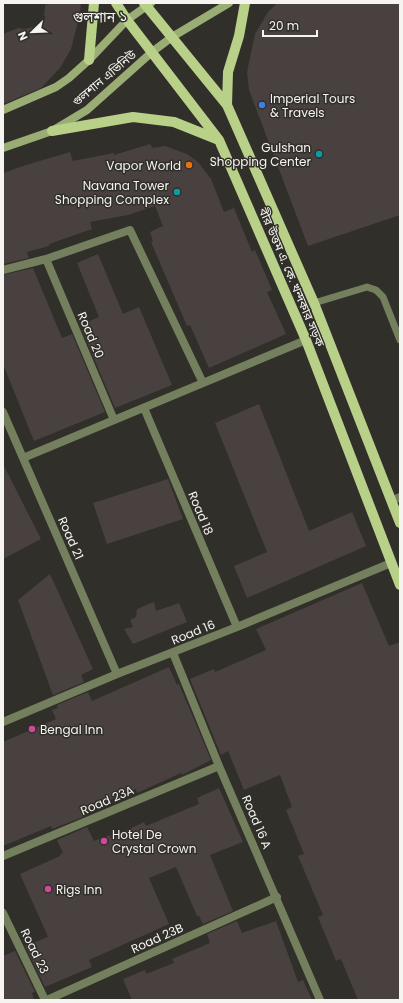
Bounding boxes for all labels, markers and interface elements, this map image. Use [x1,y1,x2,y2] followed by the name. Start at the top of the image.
[73,7,127,27] district label: গুলশান ১
[12,12,52,52] north arrow
[263,12,317,38] scale bar
[269,17,299,34] text: 20 m
[14,29,32,43] text: N
[68,46,140,110] street label: গুলশান এভিনিউ
[270,90,355,121] place label: Imperial Tours & Travels
[257,100,267,110] marker: Imperial Tours & Travels
[210,139,312,170] place label: Gulshan Shopping Center
[314,149,324,159] marker: Gulshan Shopping Center
[106,157,181,174] place label: Vapor World
[184,160,194,170] marker: Vapor World
[55,177,170,208] place label: Navana Tower Shopping Complex
[172,187,182,197] marker: Navana Tower Shopping Complex
[255,204,329,349] street label: বীর উত্তম এ. কে. খন্দকার সড়ক
[74,309,108,361] street label: Road 20
[184,489,218,537] street label: Road 18
[54,514,88,562] street label: Road 21
[169,616,217,648] street label: Road 16
[40,721,103,738] place label: Bengal Inn
[27,724,37,734] marker: Bengal Inn
[78,781,136,819] street label: Road 23A
[238,792,276,852] street label: Road 16 A
[112,826,196,857] place label: Hotel De Crystal Crown
[99,836,109,846] marker: Hotel De Crystal Crown
[56,881,102,898] place label: Rigs Inn
[43,884,53,894] marker: Rigs Inn
[128,919,186,957] street label: Road 23B
[17,926,53,976] street label: Road 23

